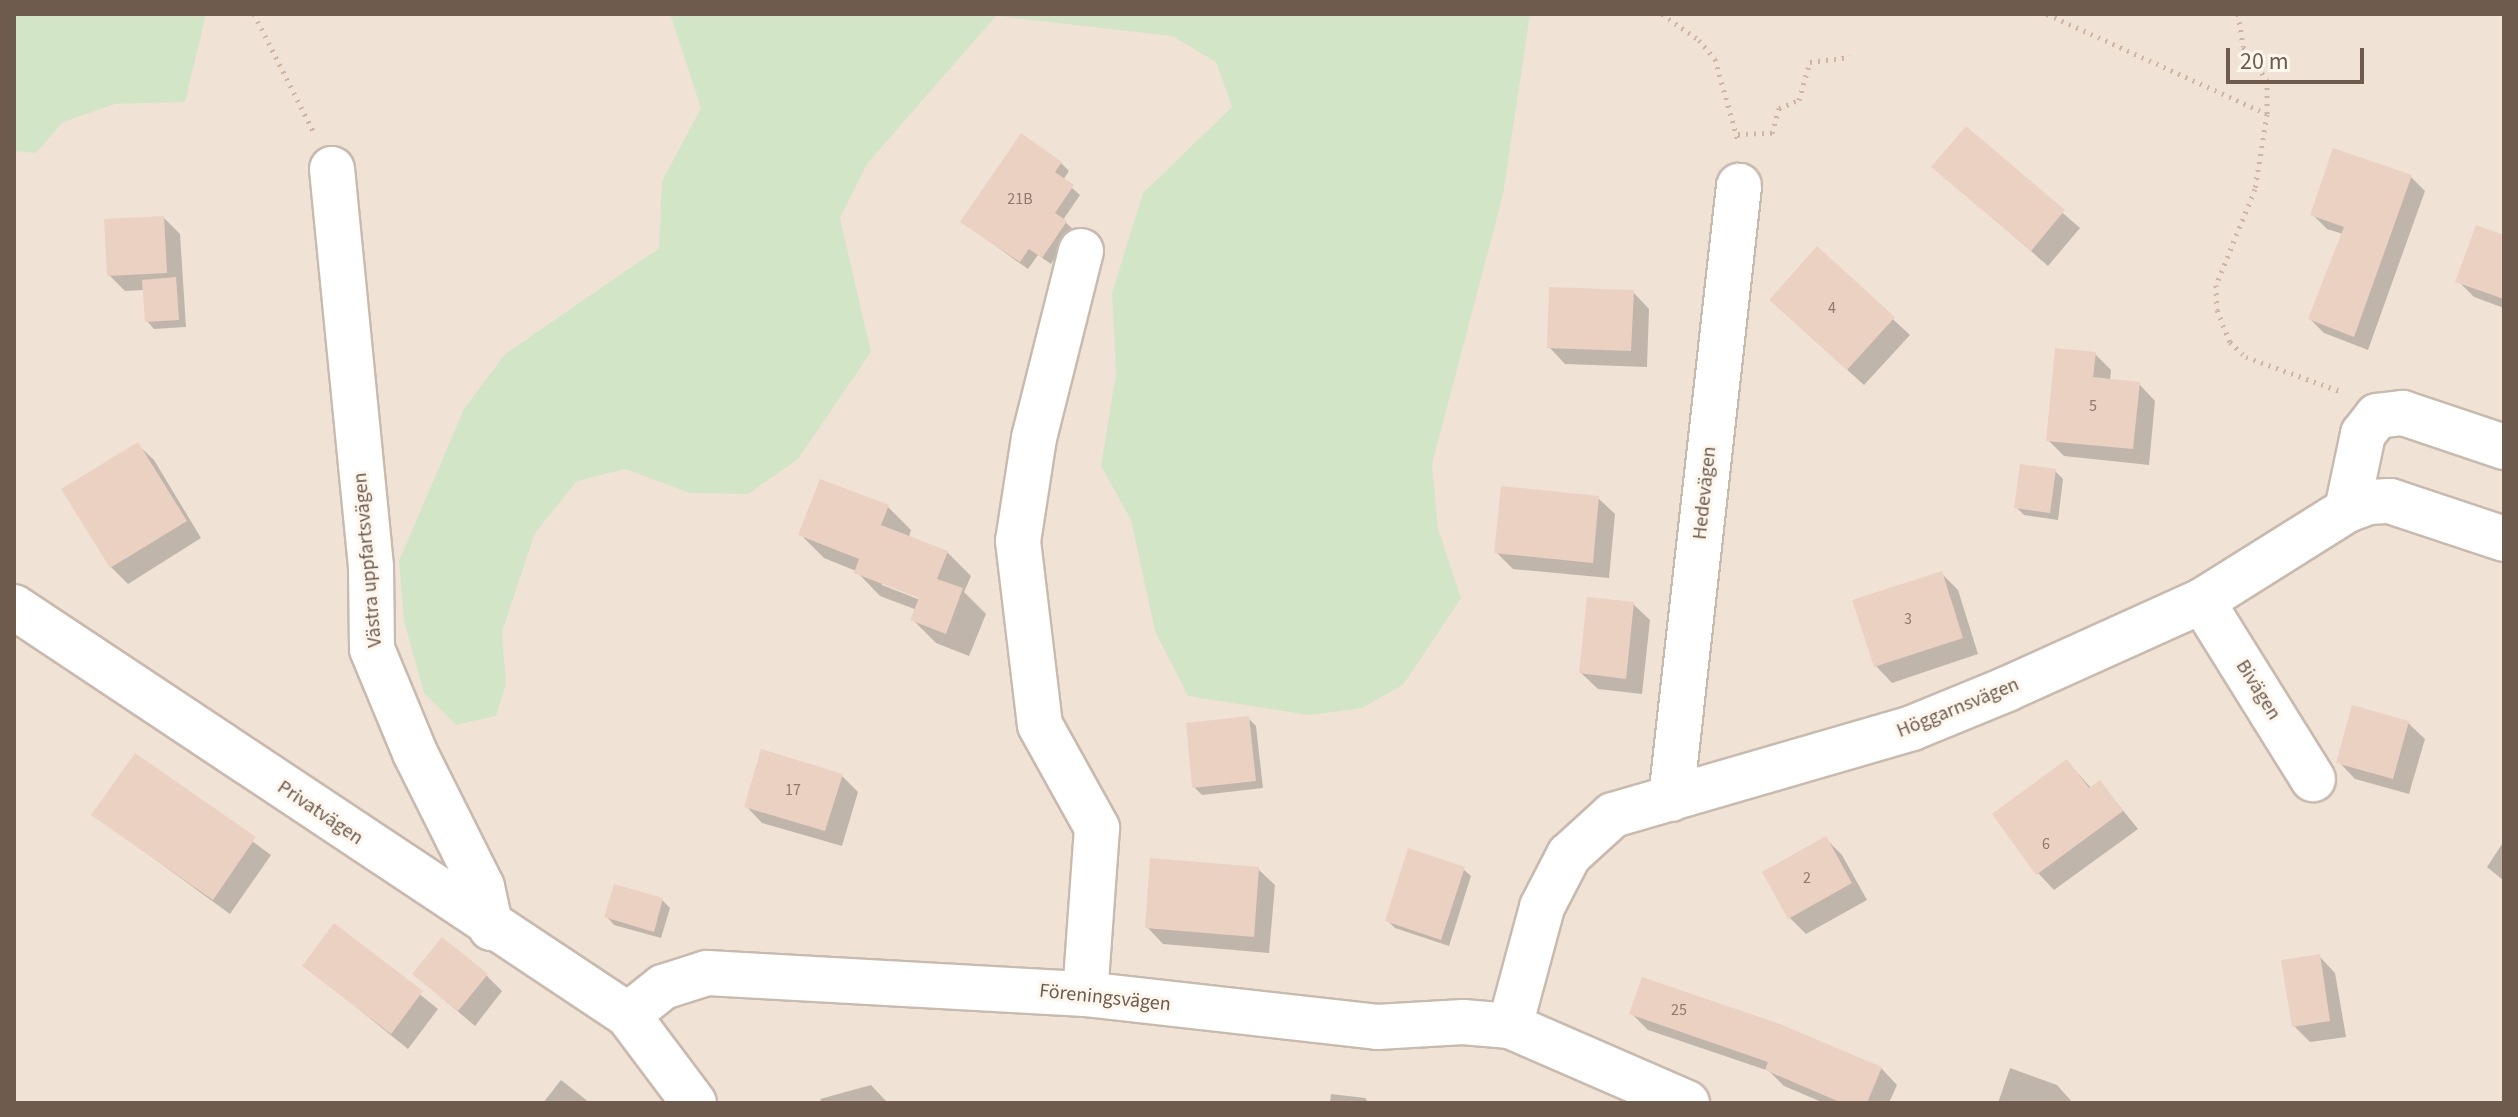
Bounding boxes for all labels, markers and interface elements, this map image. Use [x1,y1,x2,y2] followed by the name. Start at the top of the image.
[2230,32,2368,82] scale bar
[2240,44,2289,79] text: 20 m
[1007,189,1033,209] house number: 21B
[1828,298,1836,318] house number: 4
[2089,396,2097,416] house number: 5
[1688,445,1722,541] street label: Hedevägen
[348,472,388,648] street label: Västra uppfartsvägen
[1904,609,1912,629] house number: 3
[2230,656,2286,724] street label: Bivägen
[1893,673,2023,743] street label: Höggarnsvägen
[273,776,367,850] street label: Privatvägen
[785,780,801,800] house number: 17
[2042,834,2050,854] house number: 6
[1803,868,1811,888] house number: 2
[1038,979,1172,1017] street label: Föreningsvägen
[1671,1000,1687,1020] house number: 25

